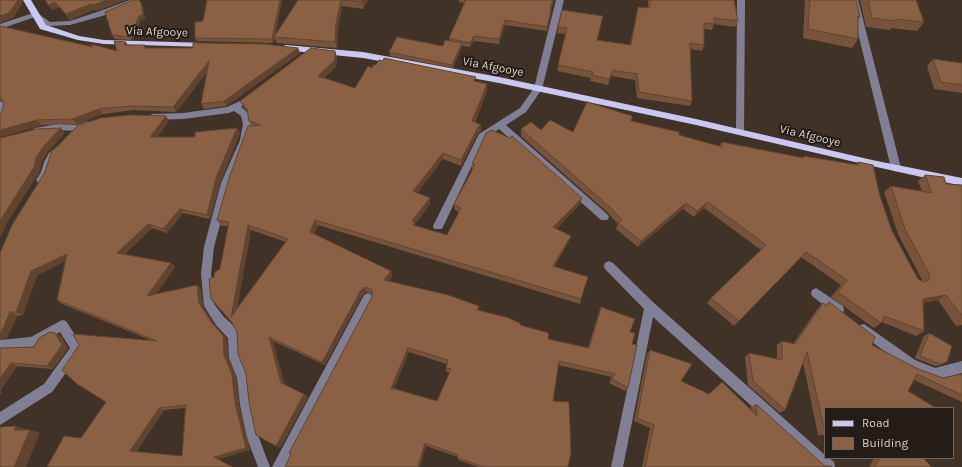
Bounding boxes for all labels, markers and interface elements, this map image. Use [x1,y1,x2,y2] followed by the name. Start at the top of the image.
[126,24,188,40] street label: Via Afgooye
[461,54,525,80] street label: Via Afgooye
[778,122,842,150] street label: Via Afgooye
[824,407,954,459] legend
[862,416,890,430] text: Road
[862,436,908,450] text: Building

